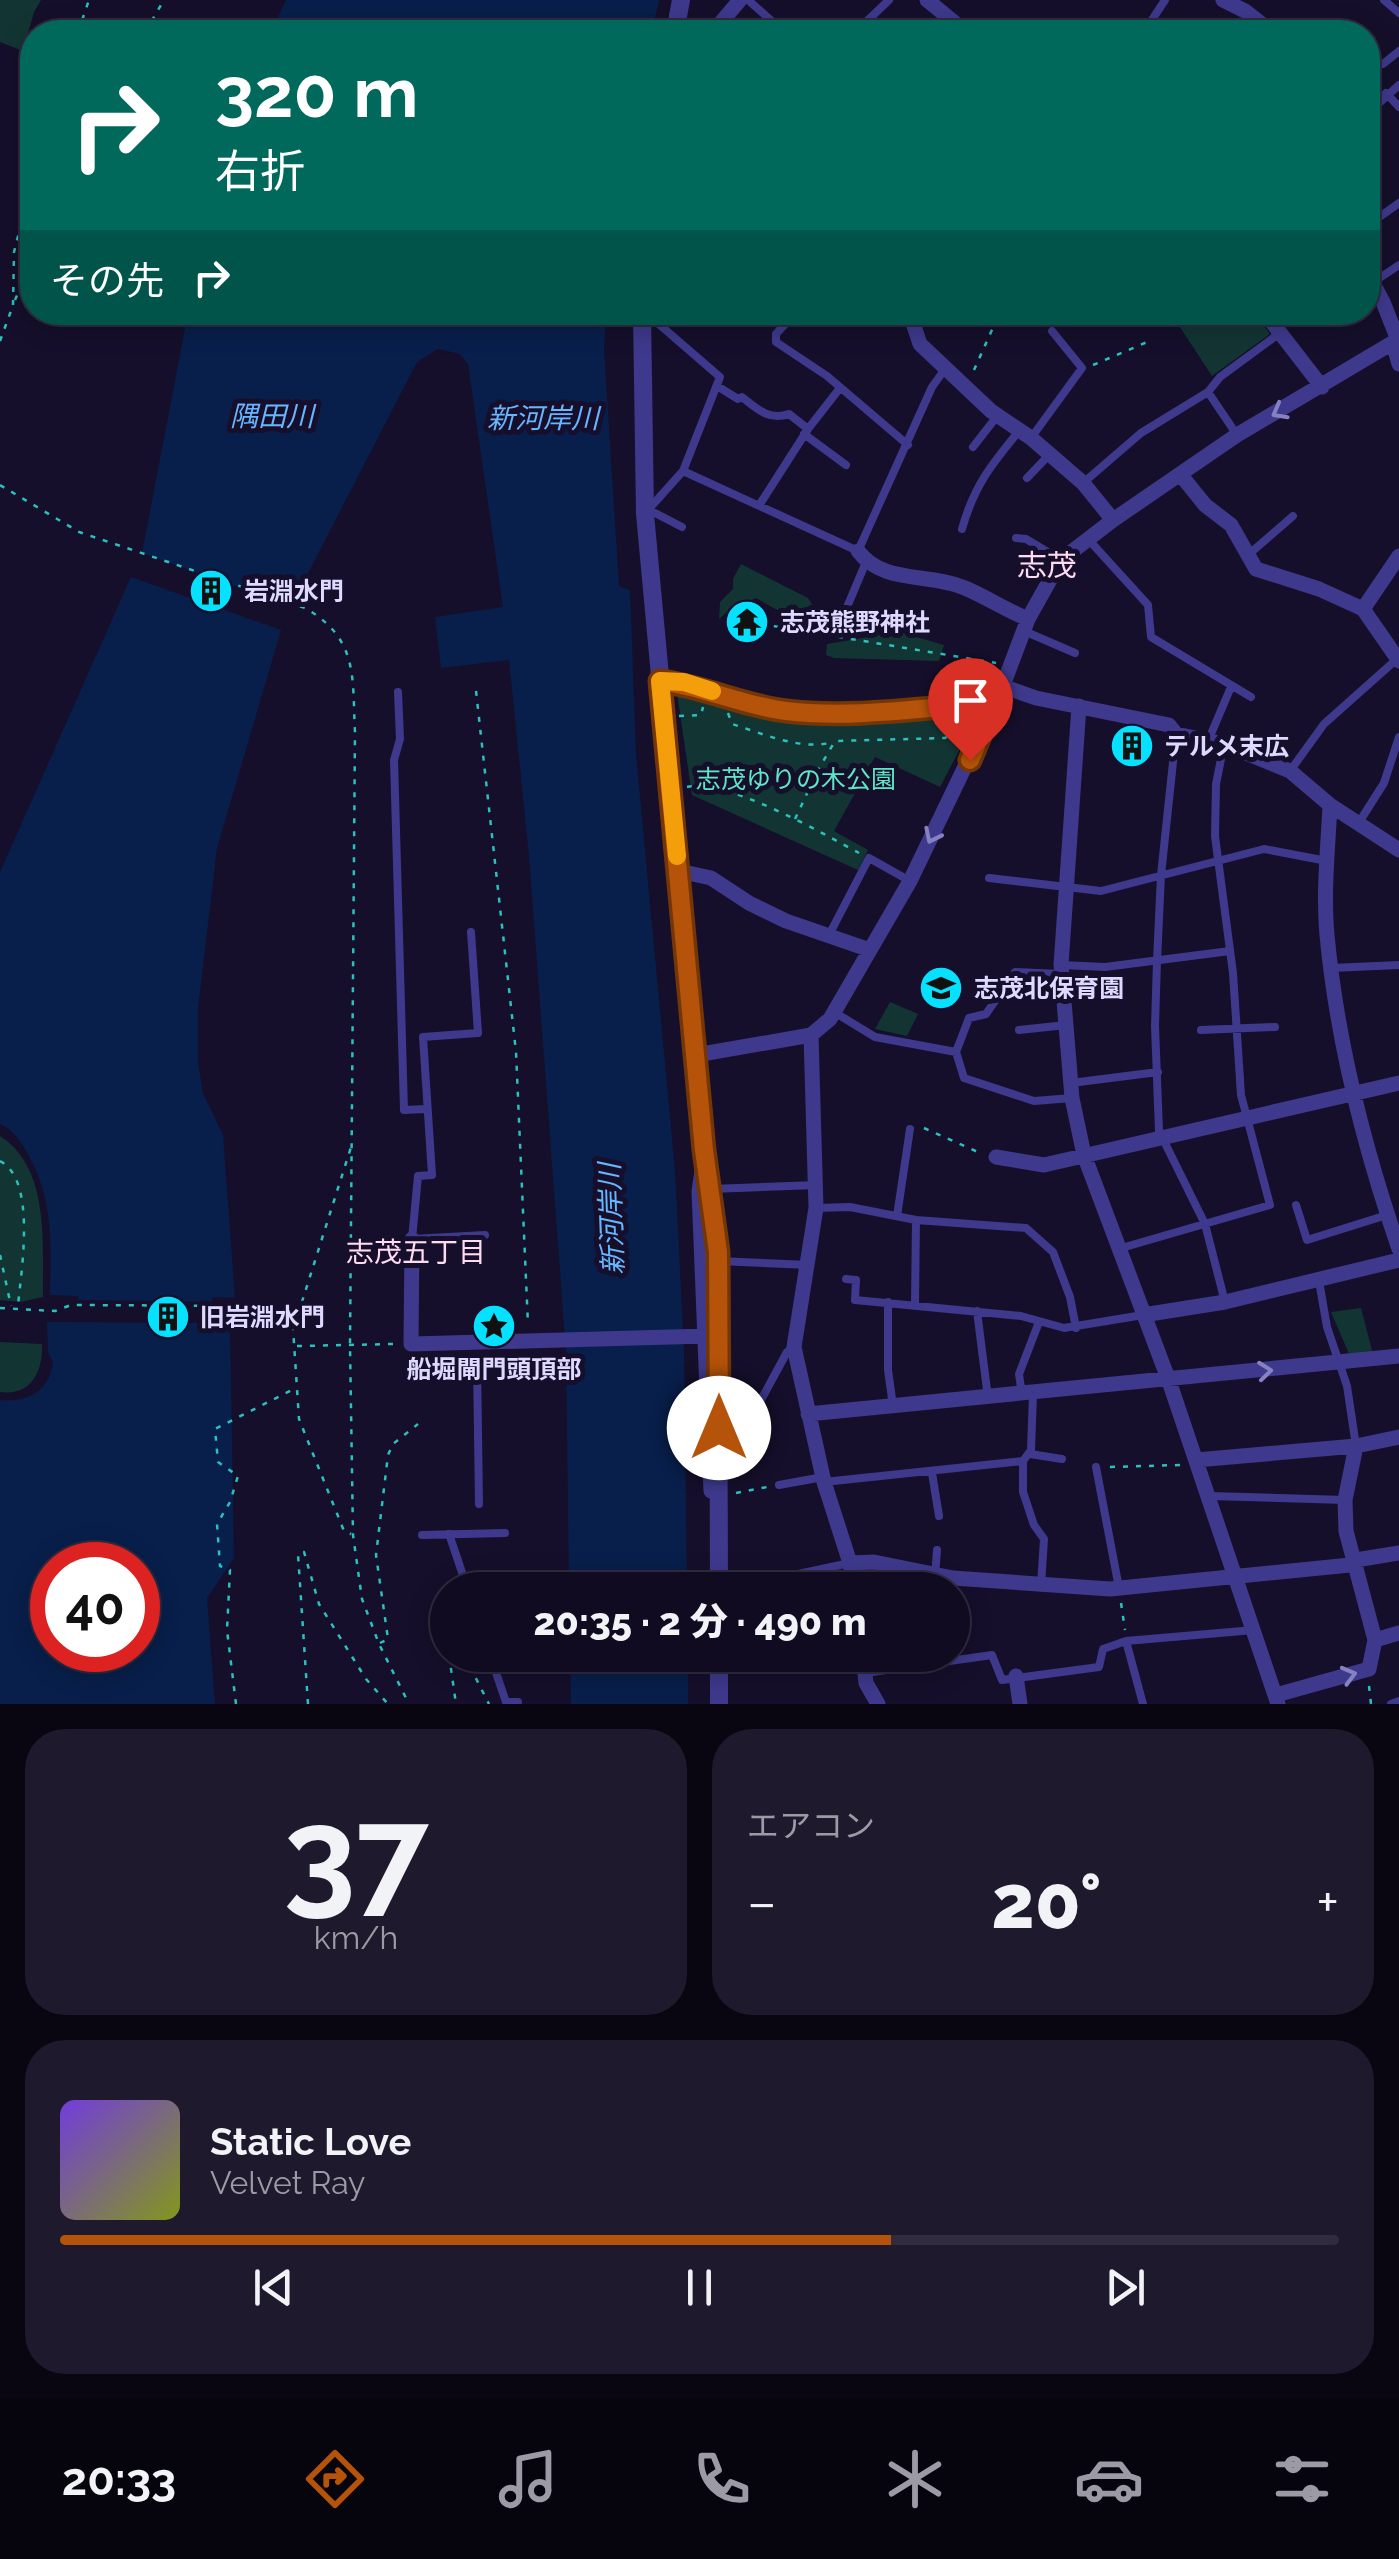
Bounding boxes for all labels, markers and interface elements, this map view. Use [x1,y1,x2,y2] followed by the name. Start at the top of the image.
[215,51,419,133] text: 320 m
[50,60,180,190] icon: right
[215,145,305,198] text: 右折
[184,250,239,305] icon: right
[50,258,164,303] text: その先
[1272,399,1290,419] one-way arrow
[230,400,317,433] water label: 隅田川
[487,402,602,435] water label: 新河岸川
[1017,548,1077,583] district label: 志茂
[188,568,234,614] building icon: 岩淵水門
[244,576,344,606] place label: 岩淵水門
[724,599,770,645] temple icon: 志茂熊野神社
[780,607,930,637] place label: 志茂熊野神社
[928,658,1013,761] pin
[943,673,998,728] icon: arrive
[1109,723,1155,769] building icon: テルメ末広
[1164,731,1289,761] place label: テルメ末広
[696,764,896,794] park label: 志茂ゆりの木公園
[925,826,944,844] one-way arrow
[918,965,964,1011] school or university icon: 志茂北保育園
[974,973,1124,1003] place label: 志茂北保育園
[593,1159,630,1276] water label: 新河岸川
[346,1236,486,1269] district label: 志茂五丁目
[145,1294,191,1340] building icon: 旧岩淵水門
[200,1302,325,1332] place label: 旧岩淵水門
[471,1303,517,1349] place icon: 船堀閘門頭頂部
[406,1354,582,1384] place label: 船堀閘門頭頂部
[1258,1361,1274,1382] one-way arrow
[667,1376,771,1480] position arrow
[30,1542,160,1672] speed limit sign: 40
[533,1599,867,1644] text: 20:35 · 2 分 · 490 m
[1340,1665,1357,1686] one-way arrow
[283,1778,429,1930] text: 37
[747,1807,875,1844] text: エアコン
[991,1857,1102,1946] text: 20°
[747,1870,777,1935] text: −
[1316,1870,1339,1935] text: +
[314,1919,398,1956] text: km/h
[210,2119,411,2164] text: Static Love
[210,2164,365,2201] text: Velvet Ray
[246,2260,301,2315] icon: previous
[672,2260,727,2315] icon: pause
[1098,2260,1153,2315] icon: next
[300,2444,370,2514] icon: directions
[493,2444,563,2514] icon: music
[687,2444,757,2514] icon: phone
[880,2444,950,2514] icon: climate
[1074,2444,1144,2514] icon: car
[1267,2444,1337,2514] icon: filters
[62,2453,176,2506] text: 20:33

